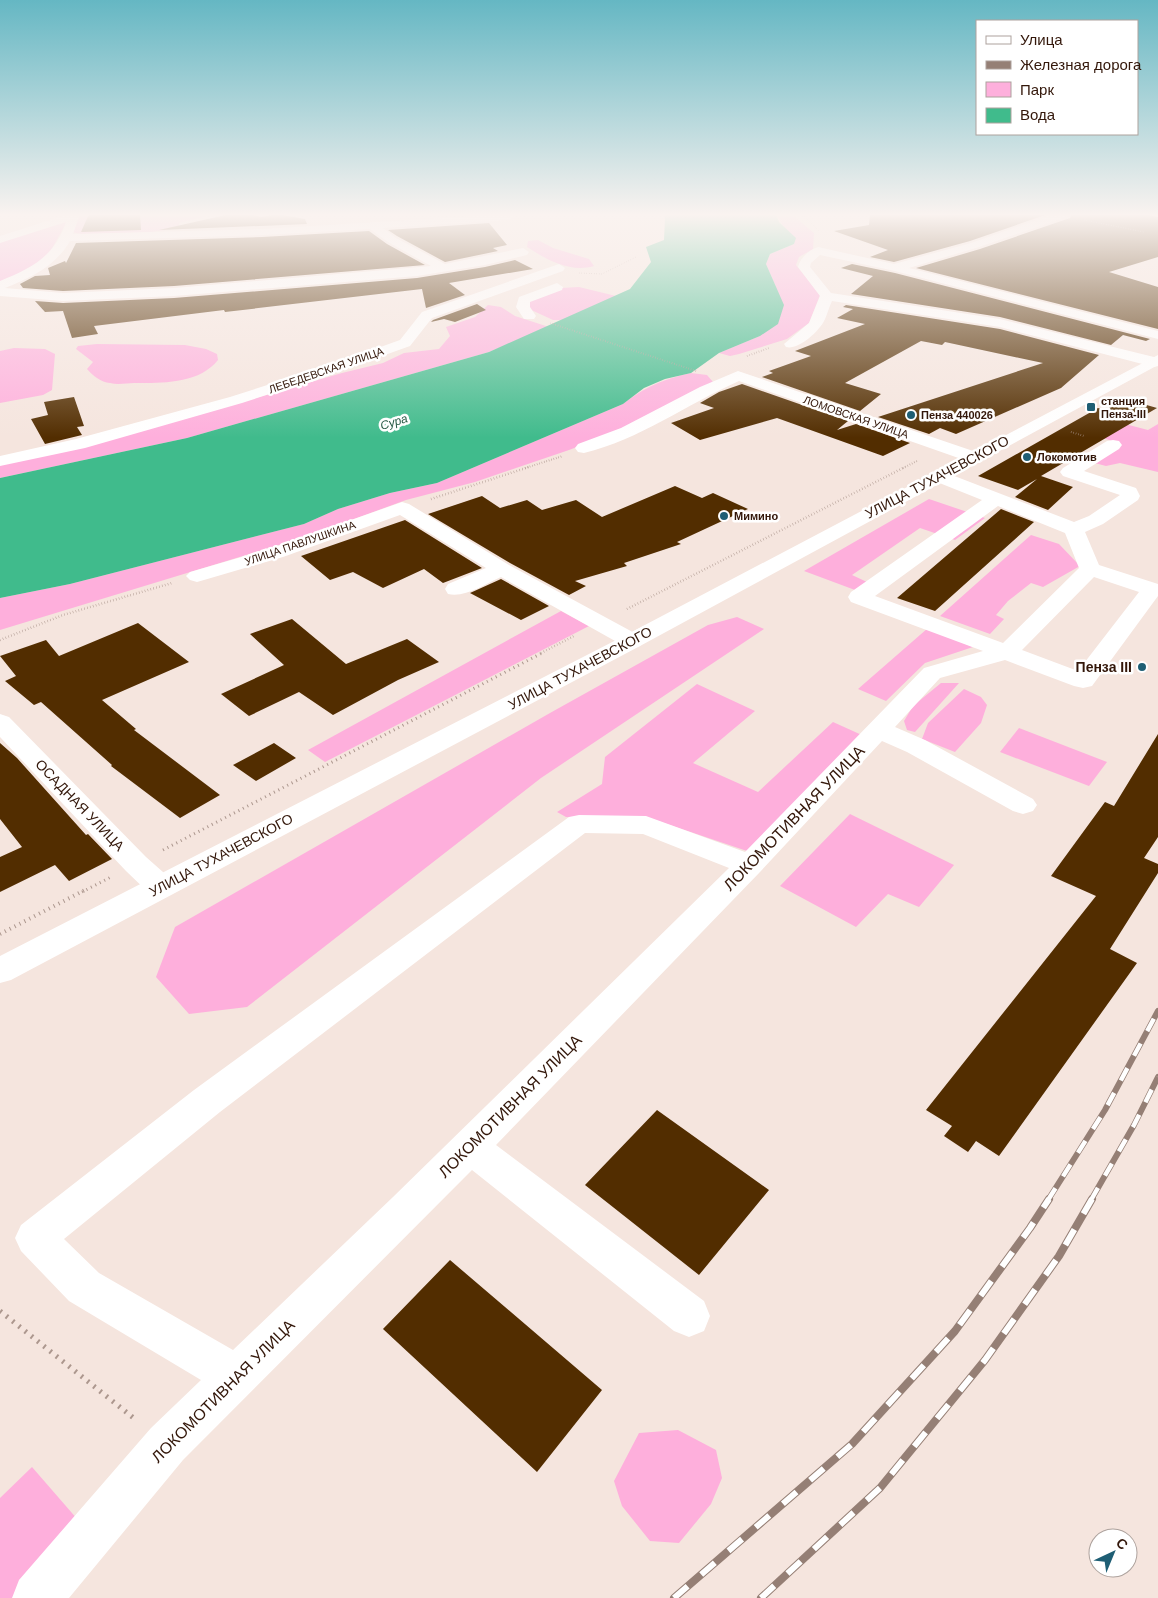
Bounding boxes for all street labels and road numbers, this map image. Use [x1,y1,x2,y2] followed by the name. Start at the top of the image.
[267,344,386,395] street label: ЛЕБЕДЕВСКАЯ УЛИЦА
[802,393,911,441] street label: ЛОМОВСКАЯ УЛИЦА
[862,432,1012,522] street label: УЛИЦА ТУХАЧЕВСКОГО
[243,518,358,568] street label: УЛИЦА ПАВЛУШКИНА
[505,623,655,713] street label: УЛИЦА ТУХАЧЕВСКОГО
[720,742,868,894] street label: ЛОКОМОТИВНАЯ УЛИЦА
[32,756,128,854] street label: ОСАДНАЯ УЛИЦА
[146,810,296,900] street label: УЛИЦА ТУХАЧЕВСКОГО
[435,1031,585,1181] street label: ЛОКОМОТИВНАЯ УЛИЦА
[148,1316,298,1466] street label: ЛОКОМОТИВНАЯ УЛИЦА

